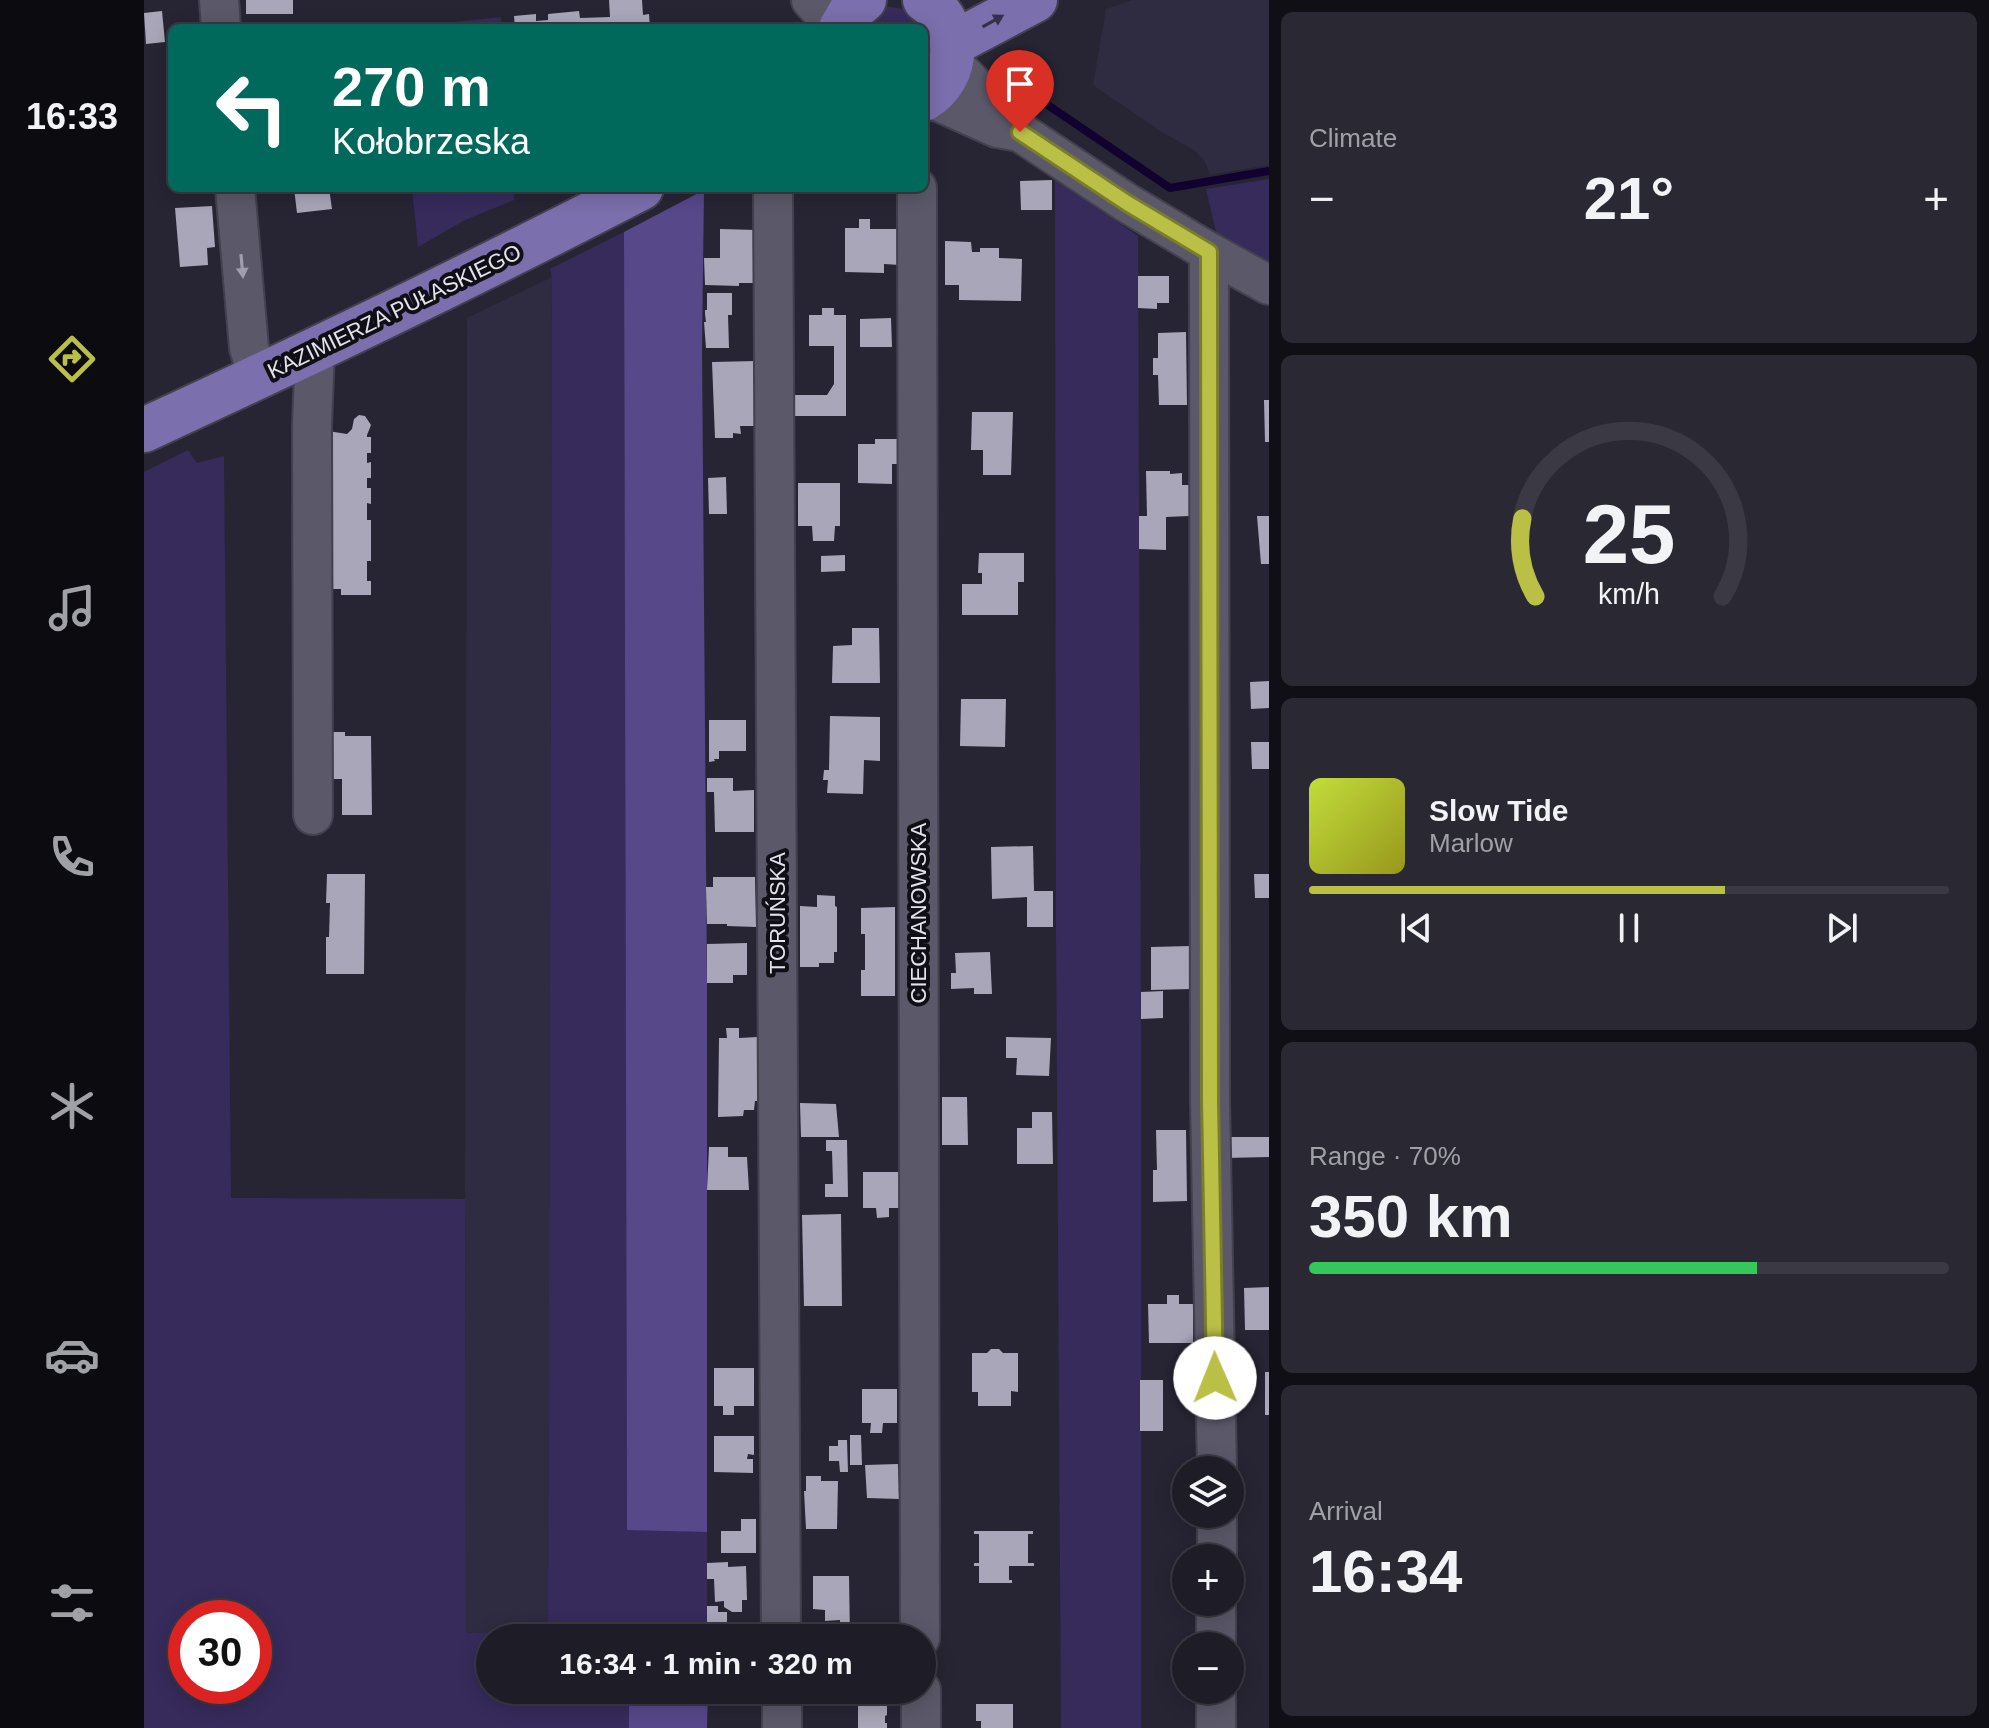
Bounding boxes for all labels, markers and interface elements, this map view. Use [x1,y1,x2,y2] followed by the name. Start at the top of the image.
[982,15,1004,29] one-way arrow
[986,50,1054,132] pin
[332,55,491,118] text: 270 m
[200,56,304,160] icon: left
[998,62,1042,106] icon: arrive
[26,96,118,137] text: 16:33
[332,121,530,162] text: Kołobrzeska
[1309,123,1397,153] text: Climate
[1584,165,1674,232] text: 21°
[1309,174,1335,223] text: −
[1923,174,1949,223] text: +
[263,239,525,384] street label: KAZIMIERZA PUŁASKIEGO
[236,254,249,279] one-way arrow
[44,331,100,387] icon: directions
[1583,487,1675,580] text: 25
[1598,578,1660,610] text: km/h
[44,580,100,636] icon: music
[1429,794,1568,827] text: Slow Tide
[906,822,931,1003] street label: CIECHANOWSKA
[1429,828,1513,858] text: Marlow
[44,829,100,885] icon: phone
[765,852,790,974] street label: TORUŃSKA
[1394,906,1438,950] icon: previous
[1607,906,1651,950] icon: pause
[1820,906,1864,950] icon: next
[44,1078,100,1134] icon: climate
[1309,1141,1461,1171] text: Range · 70%
[1309,1183,1513,1250] text: 350 km
[44,1327,100,1383] icon: car
[1173,1336,1257,1420] position arrow
[1172,1456,1244,1704] map controls
[1172,1456,1244,1528] button: layers
[1309,1496,1383,1526] text: Arrival
[1309,1538,1462,1605] text: 16:34
[1172,1544,1244,1616] button: +
[44,1575,100,1631] icon: filters
[168,1600,272,1704] speed limit sign: 30
[1172,1632,1244,1704] button: −
[559,1647,853,1680] text: 16:34 · 1 min · 320 m

